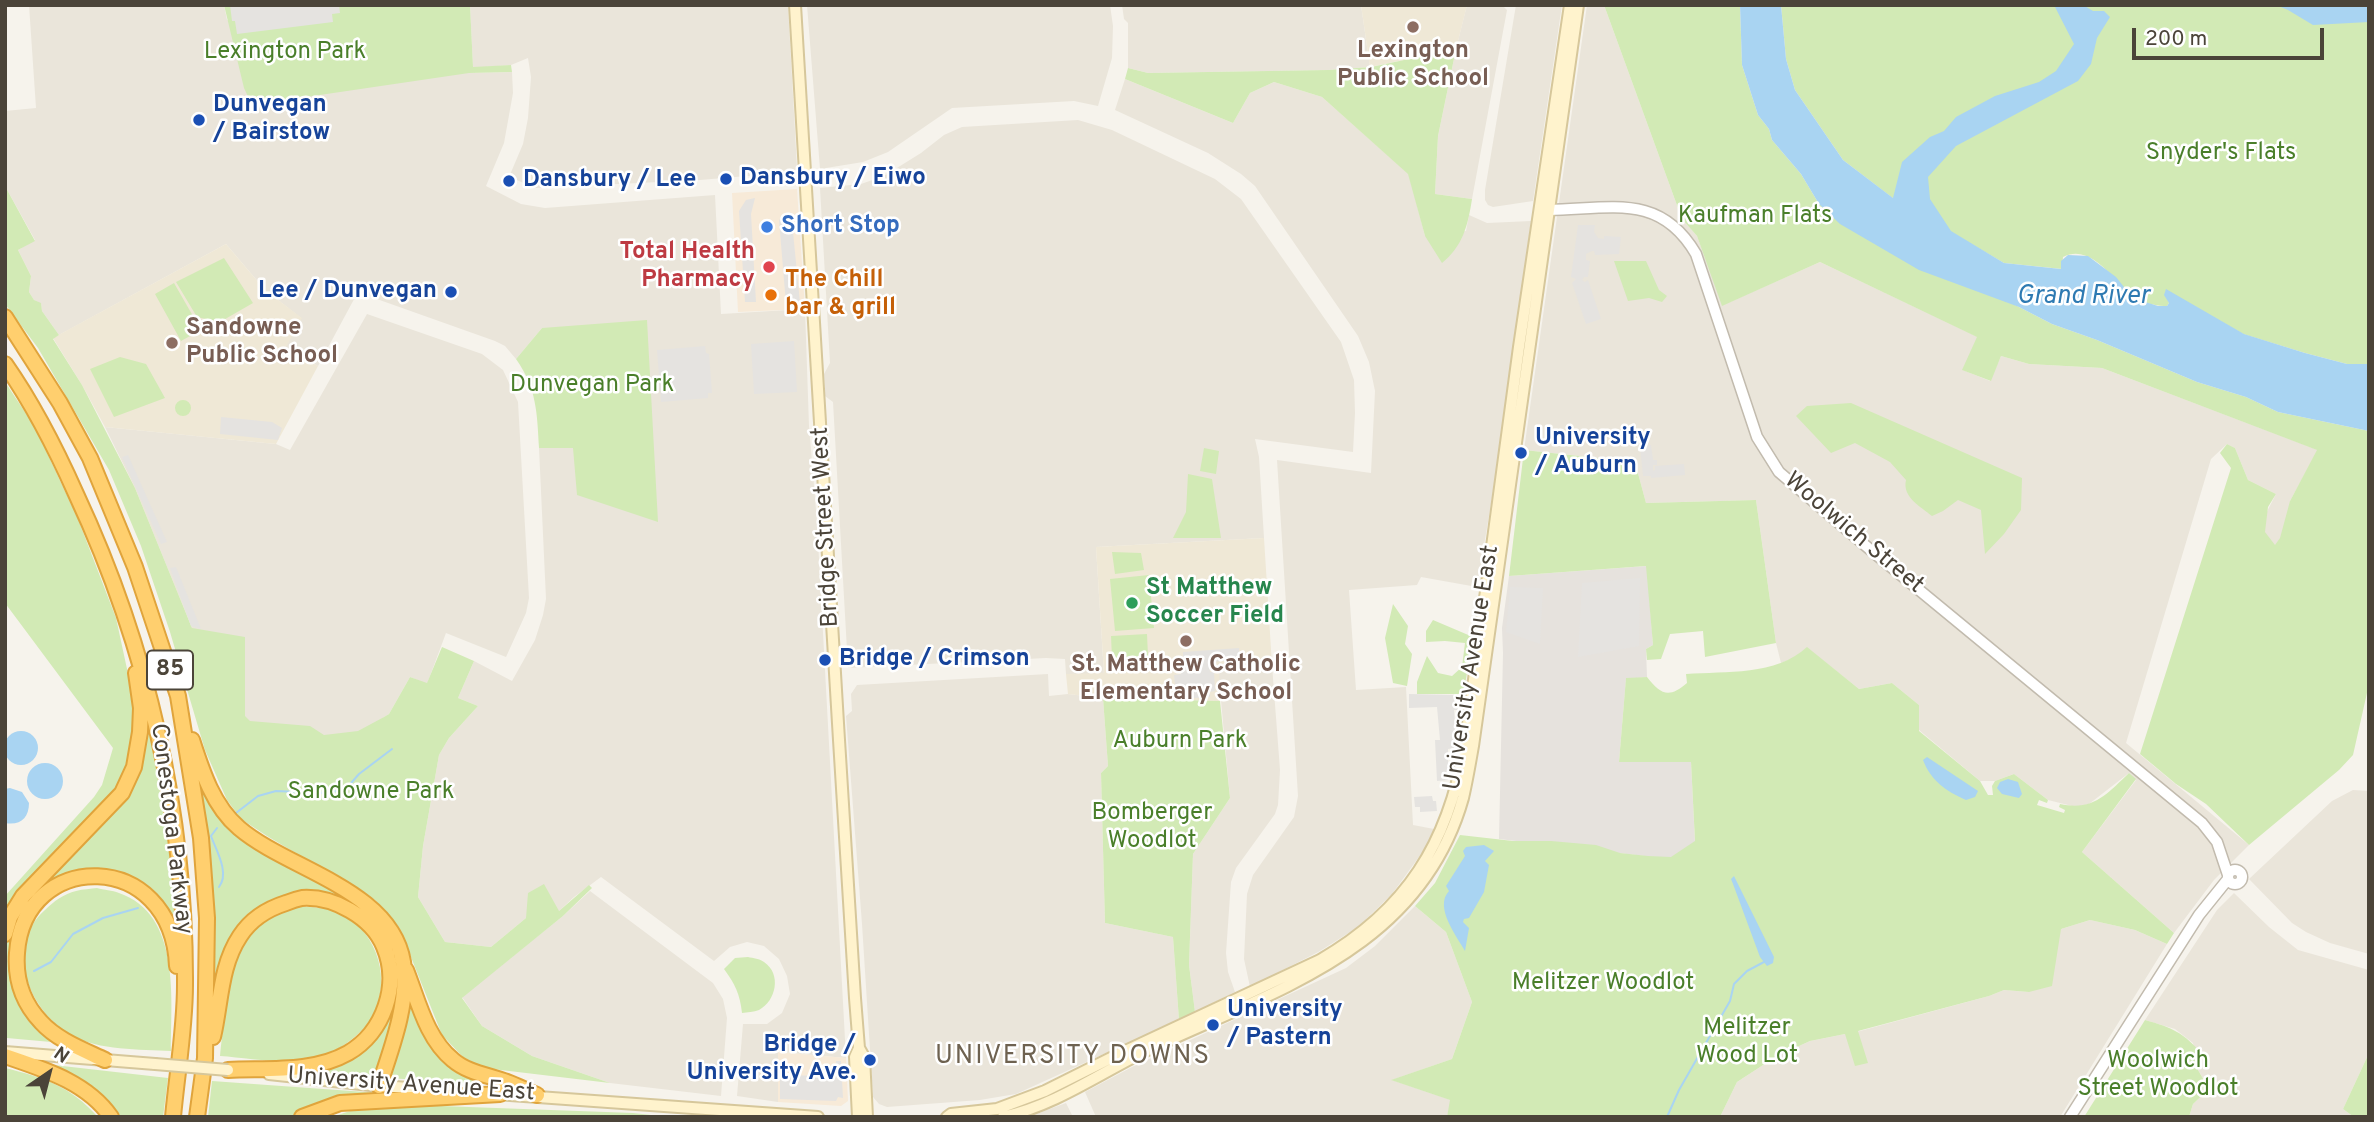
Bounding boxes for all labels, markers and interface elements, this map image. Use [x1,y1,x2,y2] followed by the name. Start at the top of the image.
[2136,14,2328,58] scale bar
[1405,19,1421,35] marker: Lexington Public School
[2145,26,2207,53] text: 200 m
[1337,38,1489,94] place label: Lexington Public School
[204,39,366,67] park label: Lexington Park
[213,92,330,148] place label: Dunvegan / Bairstow
[191,112,207,128] marker: Dunvegan / Bairstow
[2146,140,2296,168] park label: Snyder's Flats
[740,165,926,193] place label: Dansbury / Eiwo
[523,167,696,195] place label: Dansbury / Lee
[718,171,734,187] marker: Dansbury / Eiwo
[501,173,517,189] marker: Dansbury / Lee
[1678,203,1832,231] park label: Kaufman Flats
[781,213,900,241] place label: Short Stop
[759,219,775,235] marker: Short Stop
[620,239,755,295] place label: Total Health Pharmacy
[761,259,777,275] marker: Total Health Pharmacy
[785,267,896,323] place label: The Chill bar & grill
[258,278,437,306] place label: Lee / Dunvegan
[2016,282,2150,314] water label: Grand River
[443,284,459,300] marker: Lee / Dunvegan
[763,287,779,303] marker: The Chill bar & grill
[186,315,338,371] place label: Sandowne Public School
[164,335,180,351] marker: Sandowne Public School
[510,372,674,400] park label: Dunvegan Park
[1535,425,1651,481] place label: University / Auburn
[807,426,847,628] street label: Bridge Street West
[1513,445,1529,461] marker: University / Auburn
[1777,467,1929,601] street label: Woolwich Street
[1439,543,1507,793] street label: University Avenue East
[1146,575,1284,631] place label: St Matthew Soccer Field
[1124,595,1140,611] marker: St Matthew Soccer Field
[1178,633,1194,649] marker: St. Matthew Catholic Elementary School
[839,646,1030,674] place label: Bridge / Crimson
[147,650,193,690] road number: 85
[817,652,833,668] marker: Bridge / Crimson
[1071,652,1301,708] place label: St. Matthew Catholic Elementary School
[143,722,197,936] street label: Conestoga Parkway
[1113,728,1247,756] park label: Auburn Park
[288,779,454,807] park label: Sandowne Park
[1091,800,1213,856] park label: Bomberger Woodlot
[1512,970,1694,998] park label: Melitzer Woodlot
[1227,997,1343,1053] place label: University / Pastern
[1696,1015,1798,1071] park label: Melitzer Wood Lot
[1205,1017,1221,1033] marker: University / Pastern
[686,1032,856,1088] place label: Bridge / University Ave.
[14,1038,84,1108] north arrow
[49,1042,74,1070] text: N
[937,1042,1209,1074] district label: UNIVERSITY DOWNS
[2078,1048,2238,1104] park label: Woolwich Street Woodlot
[862,1052,878,1068] marker: Bridge / University Ave.
[286,1063,536,1109] street label: University Avenue East

